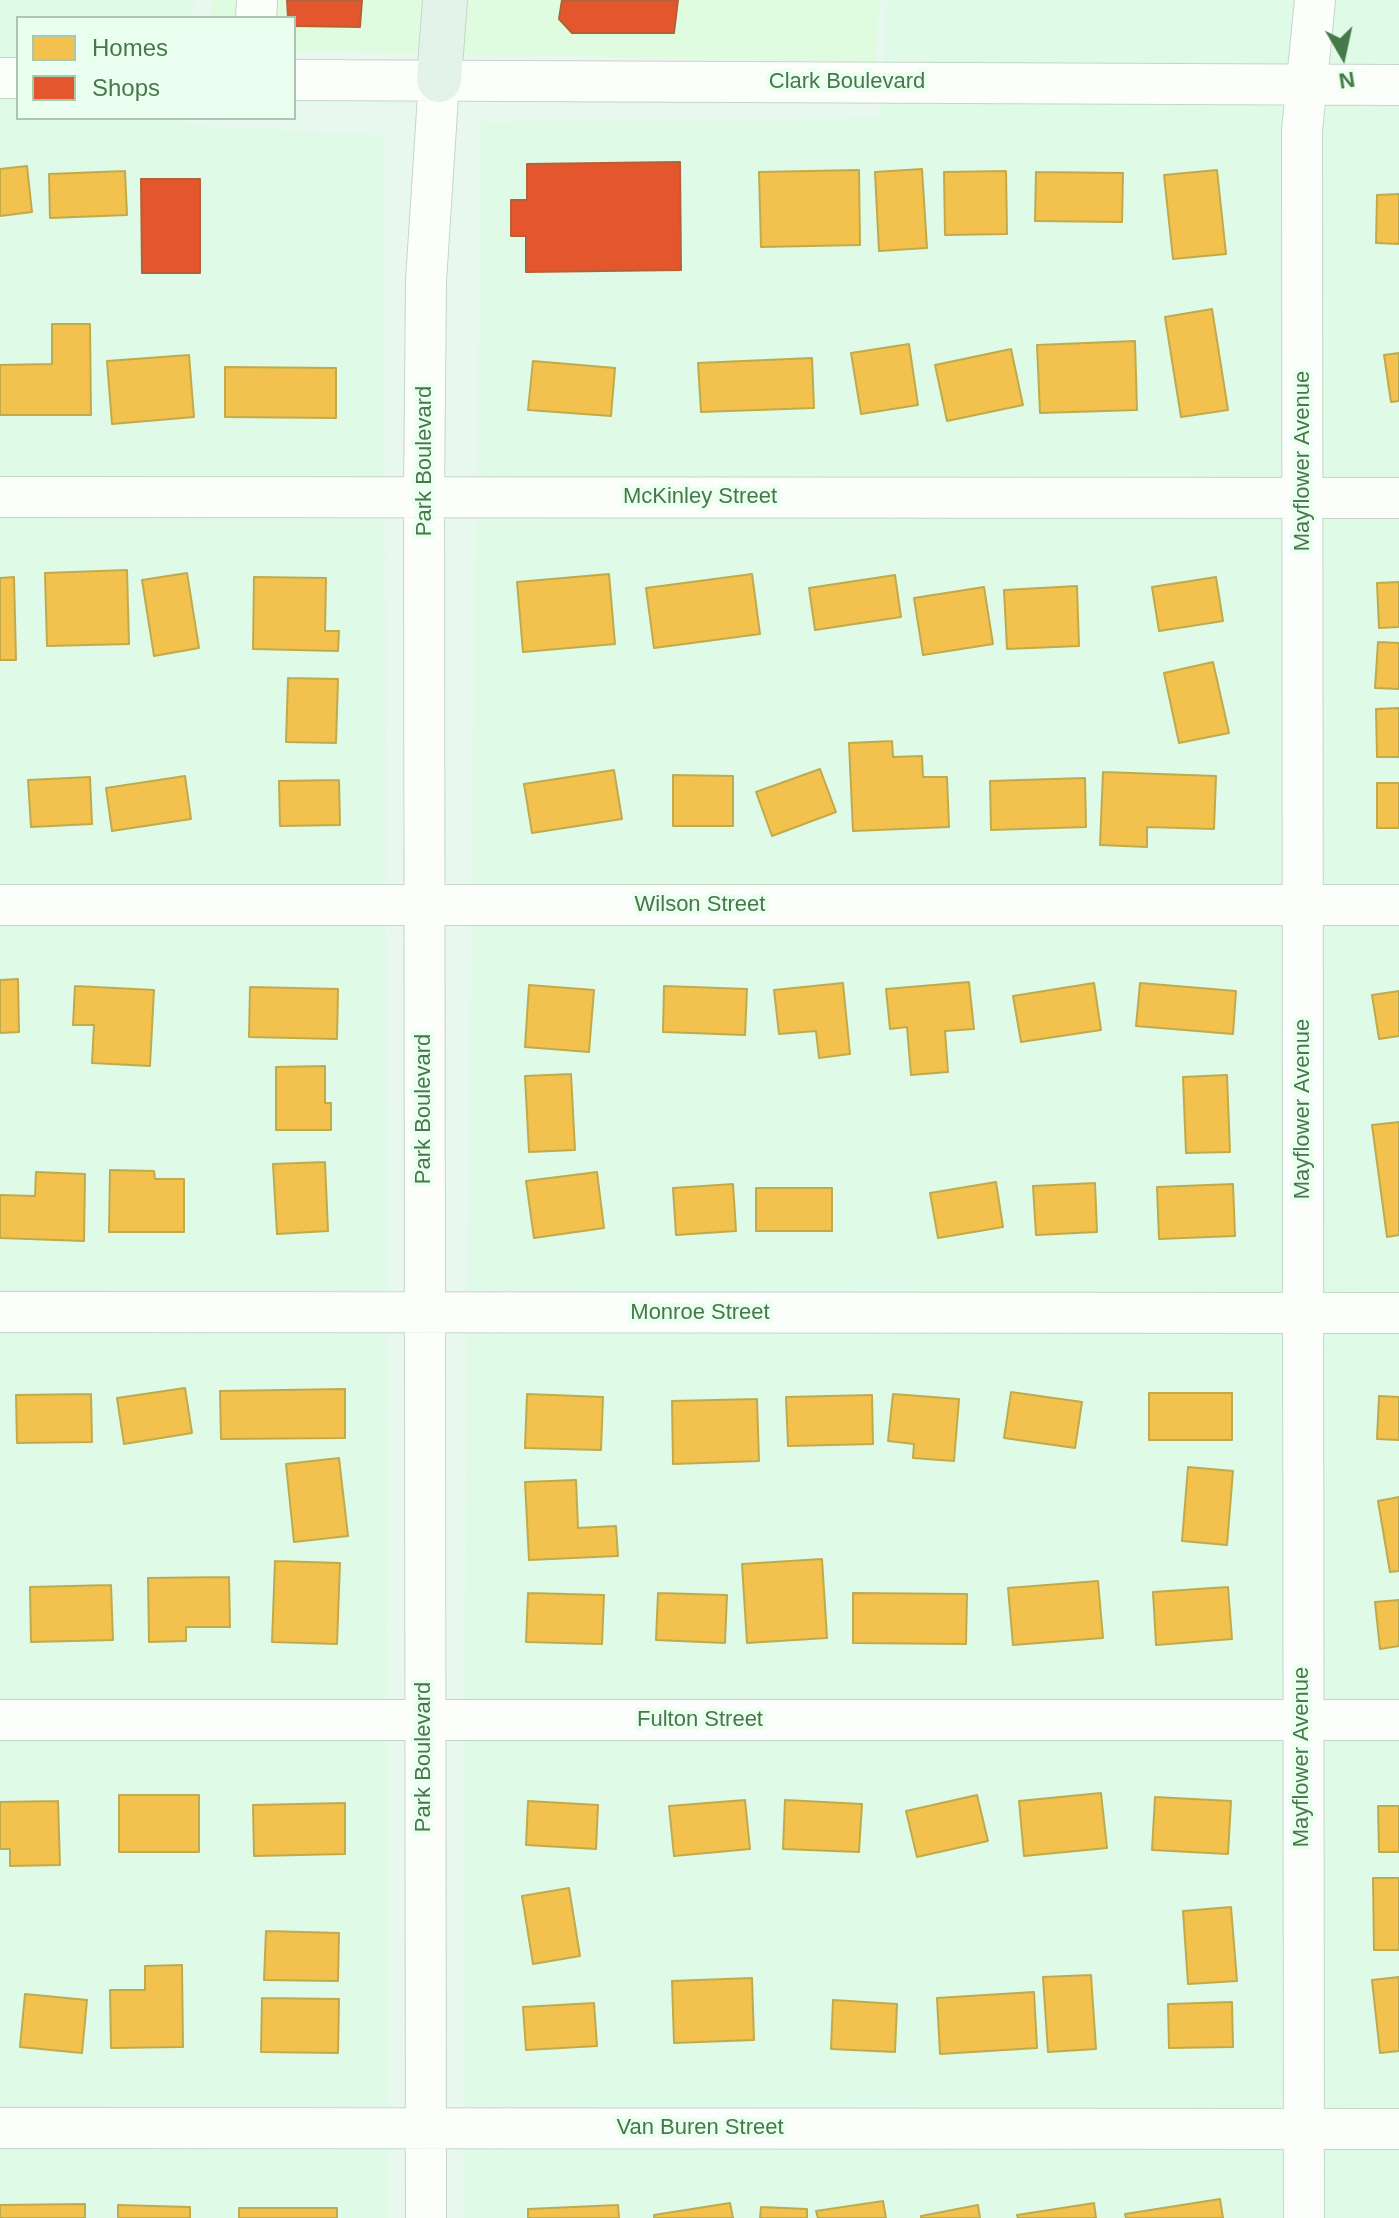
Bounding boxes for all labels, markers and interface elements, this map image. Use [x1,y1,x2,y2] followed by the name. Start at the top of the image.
[16,16,296,120] legend
[1303,16,1383,96] north arrow
[92,34,168,61] text: Homes
[1337,67,1357,94] text: N
[769,69,925,95] street label: Clark Boulevard
[92,74,160,101] text: Shops
[1290,371,1316,551] street label: Mayflower Avenue
[412,386,438,536] street label: Park Boulevard
[623,484,777,510] street label: McKinley Street
[635,892,765,918] street label: Wilson Street
[1290,1019,1316,1199] street label: Mayflower Avenue
[411,1034,437,1184] street label: Park Boulevard
[630,1300,770,1326] street label: Monroe Street
[1289,1667,1315,1847] street label: Mayflower Avenue
[411,1682,437,1832] street label: Park Boulevard
[637,1707,763,1733] street label: Fulton Street
[616,2115,784,2141] street label: Van Buren Street

